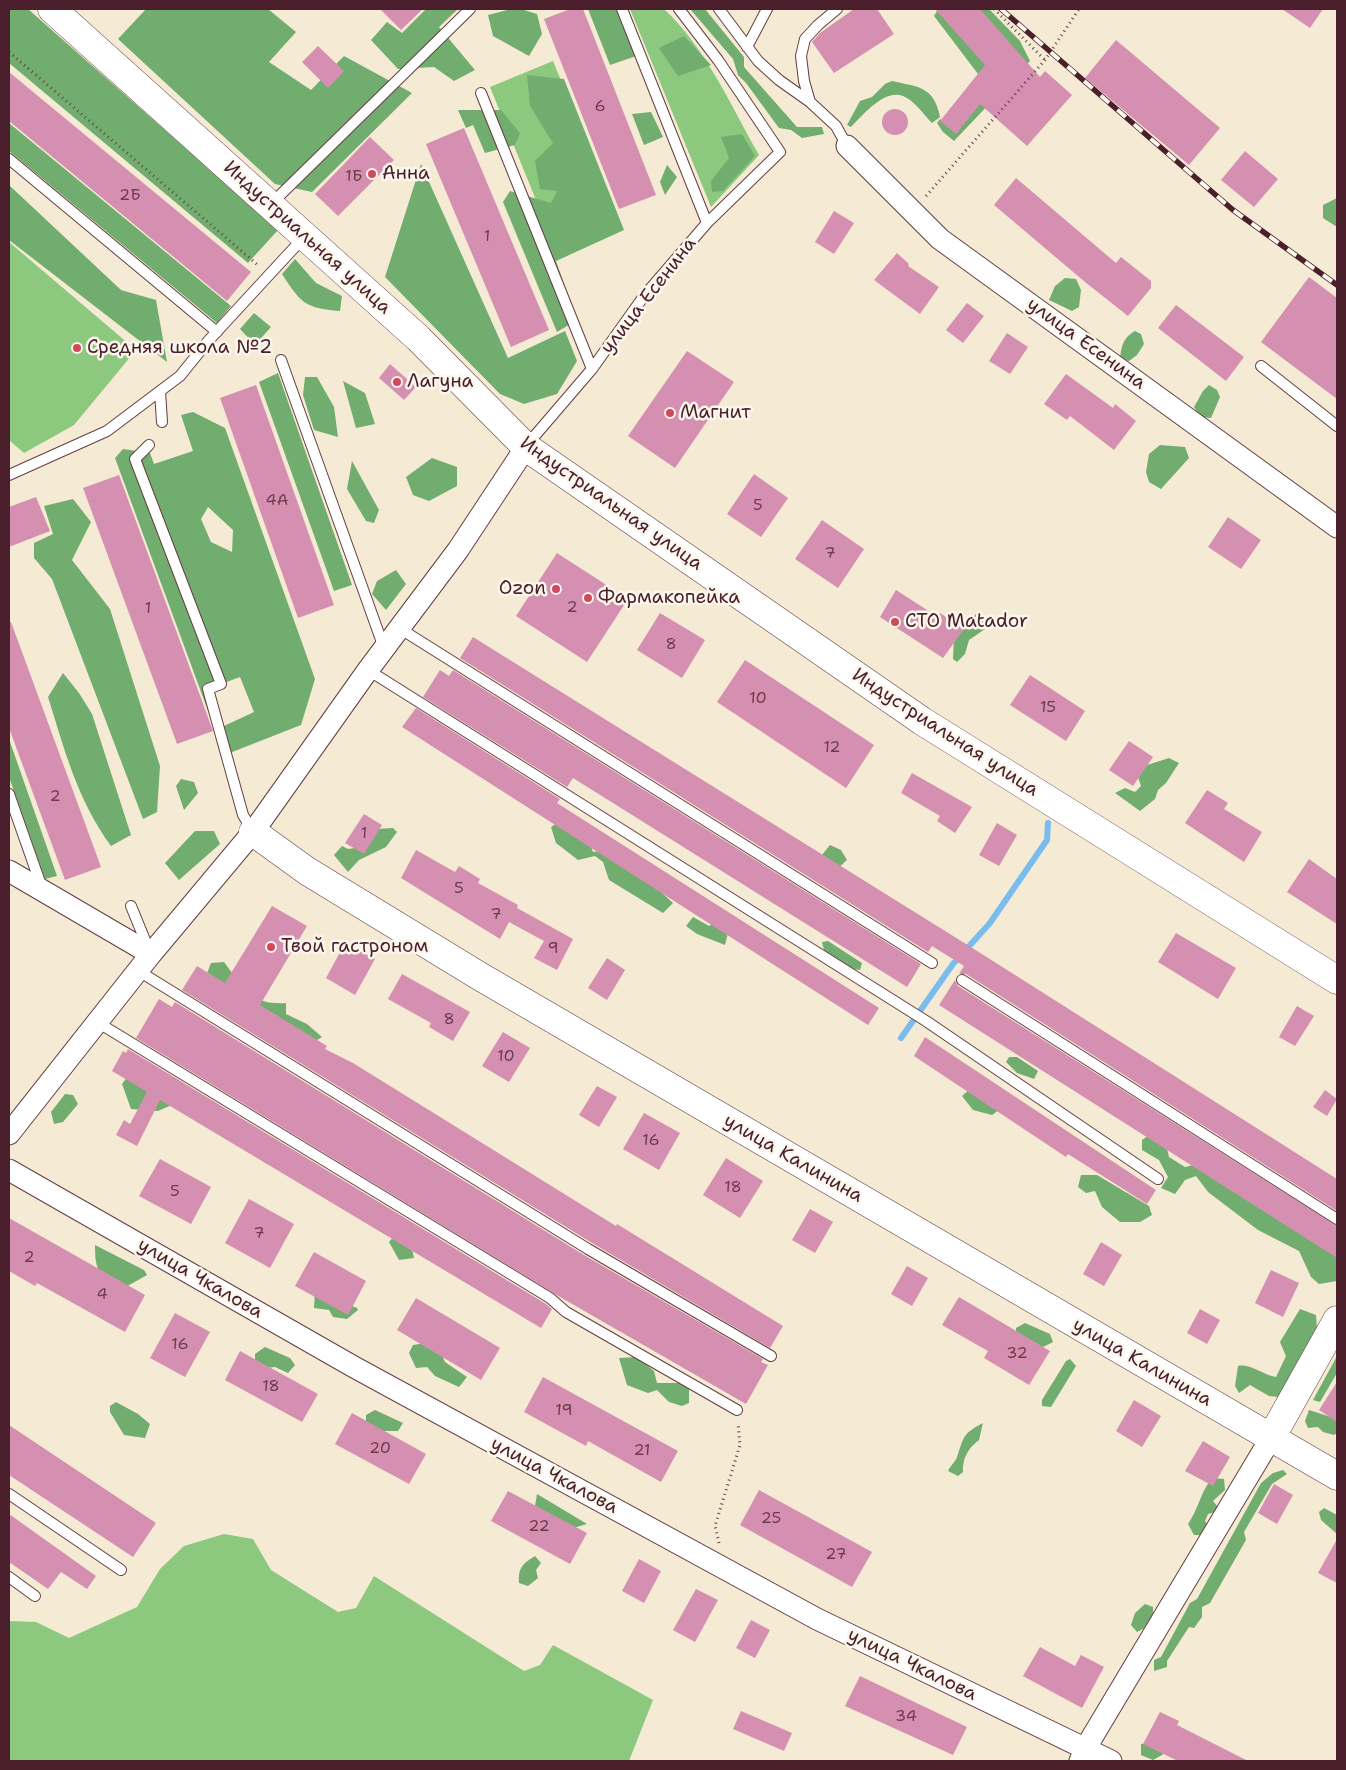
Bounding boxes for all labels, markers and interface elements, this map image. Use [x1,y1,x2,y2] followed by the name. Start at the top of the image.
[594,97,606,117] house number: 6
[218,157,396,319] street label: Индустриальная улица
[382,163,430,185] place label: Анна
[345,167,363,187] house number: 1Б
[366,168,378,180] marker: Анна
[119,186,141,206] house number: 2Б
[484,227,490,247] house number: 1
[596,233,702,359] street label: улица Есенина
[1022,293,1150,395] street label: улица Есенина
[87,337,272,359] place label: Средняя школа №2
[71,342,83,354] marker: Средняя школа №2
[407,371,473,393] place label: Лагуна
[391,376,403,388] marker: Лагуна
[680,402,751,424] place label: Магнит
[664,407,676,419] marker: Магнит
[515,432,707,576] street label: Индустриальная улица
[266,491,288,511] house number: 4А
[753,496,763,516] house number: 5
[824,544,836,564] house number: 7
[499,578,546,600] place label: Ozon
[550,583,562,595] marker: Ozon
[598,587,740,609] place label: Фармакопейка
[582,592,594,604] marker: Фармакопейка
[566,598,578,618] house number: 2
[145,599,151,619] house number: 1
[905,611,1028,633] place label: СТО Matador
[889,616,901,628] marker: СТО Matador
[665,635,677,655] house number: 8
[847,664,1043,802] street label: Индустриальная улица
[749,689,767,709] house number: 10
[1040,698,1056,718] house number: 15
[823,738,841,758] house number: 12
[49,787,61,807] house number: 2
[361,824,367,844] house number: 1
[454,879,464,899] house number: 5
[490,905,502,925] house number: 7
[281,936,428,958] place label: Твой гастроном
[547,939,559,959] house number: 9
[265,941,277,953] marker: Твой гастроном
[443,1010,455,1030] house number: 8
[497,1047,515,1067] house number: 10
[719,1110,867,1208] street label: улица Калинина
[642,1131,660,1151] house number: 16
[724,1178,742,1198] house number: 18
[170,1182,180,1202] house number: 5
[253,1224,265,1244] house number: 7
[133,1234,267,1324] street label: улица Чкалова
[23,1248,35,1268] house number: 2
[96,1285,108,1305] house number: 4
[1068,1314,1216,1412] street label: улица Калинина
[171,1335,189,1355] house number: 16
[1006,1344,1028,1364] house number: 32
[262,1377,280,1397] house number: 18
[555,1401,573,1421] house number: 19
[486,1433,622,1519] street label: улица Чкалова
[369,1439,391,1459] house number: 20
[633,1441,651,1461] house number: 21
[761,1509,781,1529] house number: 25
[528,1517,550,1537] house number: 22
[825,1545,847,1565] house number: 27
[844,1624,980,1706] street label: улица Чкалова
[895,1707,917,1727] house number: 34

